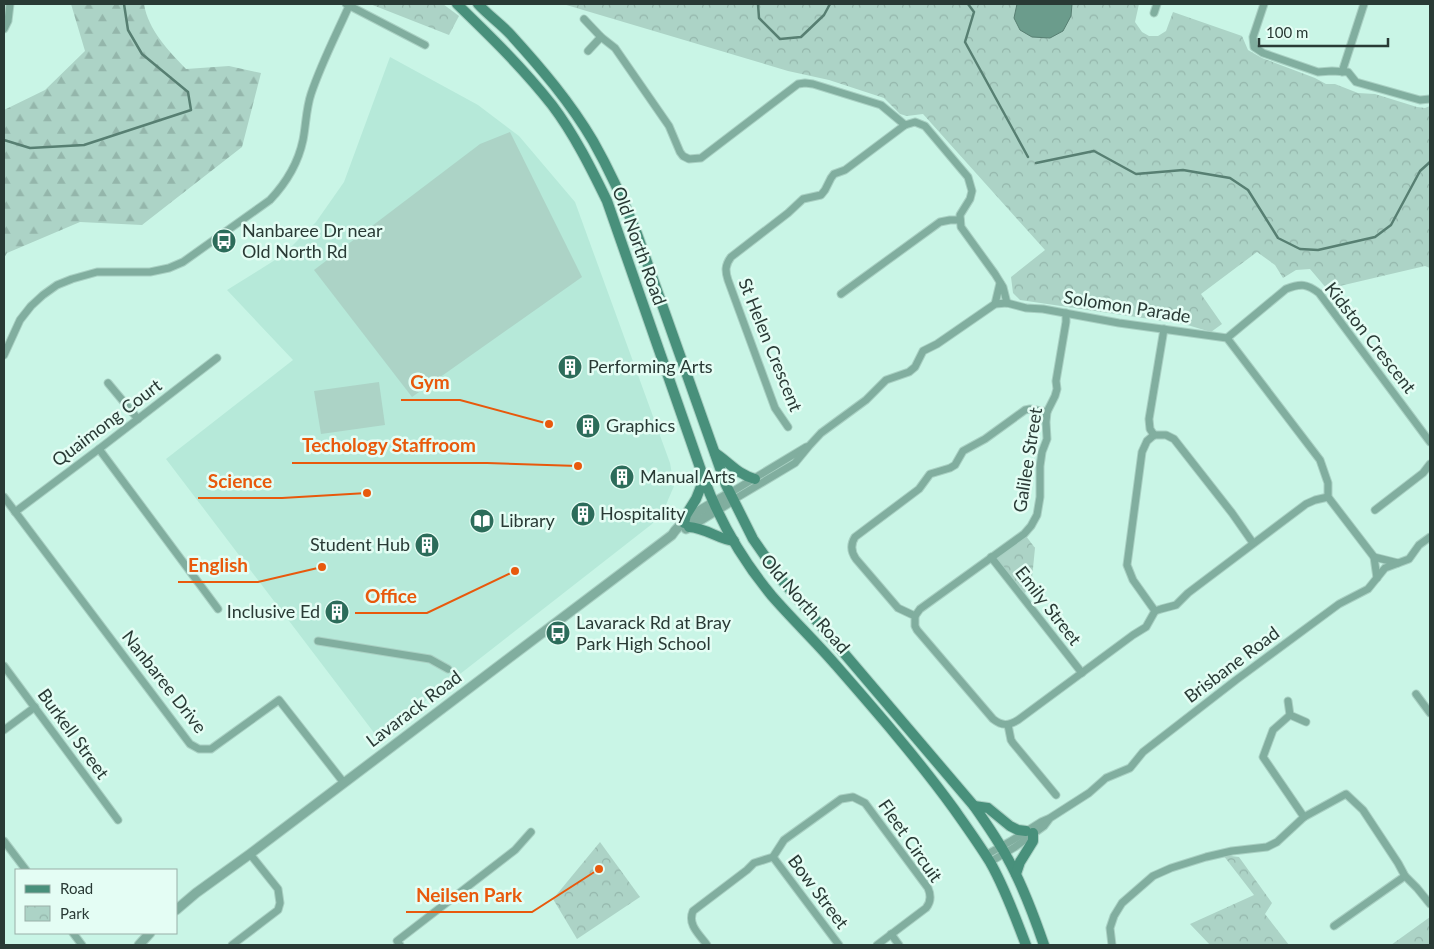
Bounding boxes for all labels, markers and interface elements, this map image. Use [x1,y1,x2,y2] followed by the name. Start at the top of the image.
[1259,15,1388,47] scale bar
[1266,23,1308,41] text: 100 m
[608,183,672,308] street label: Old North Road
[242,219,383,262] place label: Nanbaree Dr near Old North Rd
[211,228,237,254] bus stop icon: Nanbaree Dr near Old North Rd
[734,275,808,415] street label: St Helen Crescent
[1321,277,1421,398] street label: Kidston Crescent
[1062,285,1192,327] street label: Solomon Parade
[557,354,583,380] building icon: Performing Arts
[588,355,713,377] place label: Performing Arts
[401,366,460,400] callout: Gym
[410,370,450,393] text: Gym
[47,373,166,471] street label: Quaimong Court
[1008,405,1046,514] street label: Galilee Street
[575,413,601,439] building icon: Graphics
[606,414,675,436] place label: Graphics
[292,429,487,463] callout: Techology Staffroom
[302,433,476,456] text: Techology Staffroom
[198,464,282,498] callout: Science
[609,464,635,490] building icon: Manual Arts
[640,465,736,487] place label: Manual Arts
[208,469,272,492] text: Science
[570,501,596,527] building icon: Hospitality
[600,502,686,524] place label: Hospitality
[469,508,495,534] library icon: Library
[500,509,556,531] place label: Library
[414,532,440,558] building icon: Student Hub
[310,533,410,555] place label: Student Hub
[178,548,258,582] callout: English
[757,549,855,658] street label: Old North Road
[188,553,248,576] text: English
[1011,561,1087,650] street label: Emily Street
[355,579,427,613] callout: Office
[365,584,417,607] text: Office
[324,599,350,625] building icon: Inclusive Ed
[227,600,320,622] place label: Inclusive Ed
[576,611,732,654] place label: Lavarack Rd at Bray Park High School
[545,620,571,646] bus stop icon: Lavarack Rd at Bray Park High School
[1180,621,1283,707] street label: Brisbane Road
[118,626,212,737] street label: Nanbaree Drive
[361,665,465,751] street label: Lavarack Road
[34,684,114,783] street label: Burkell Street
[874,795,948,887] street label: Fleet Circuit
[784,850,854,933] street label: Bow Street
[15,869,178,934] legend
[406,878,532,912] callout: Neilsen Park
[60,879,93,897] text: Road
[416,883,523,906] text: Neilsen Park
[60,904,90,922] text: Park

